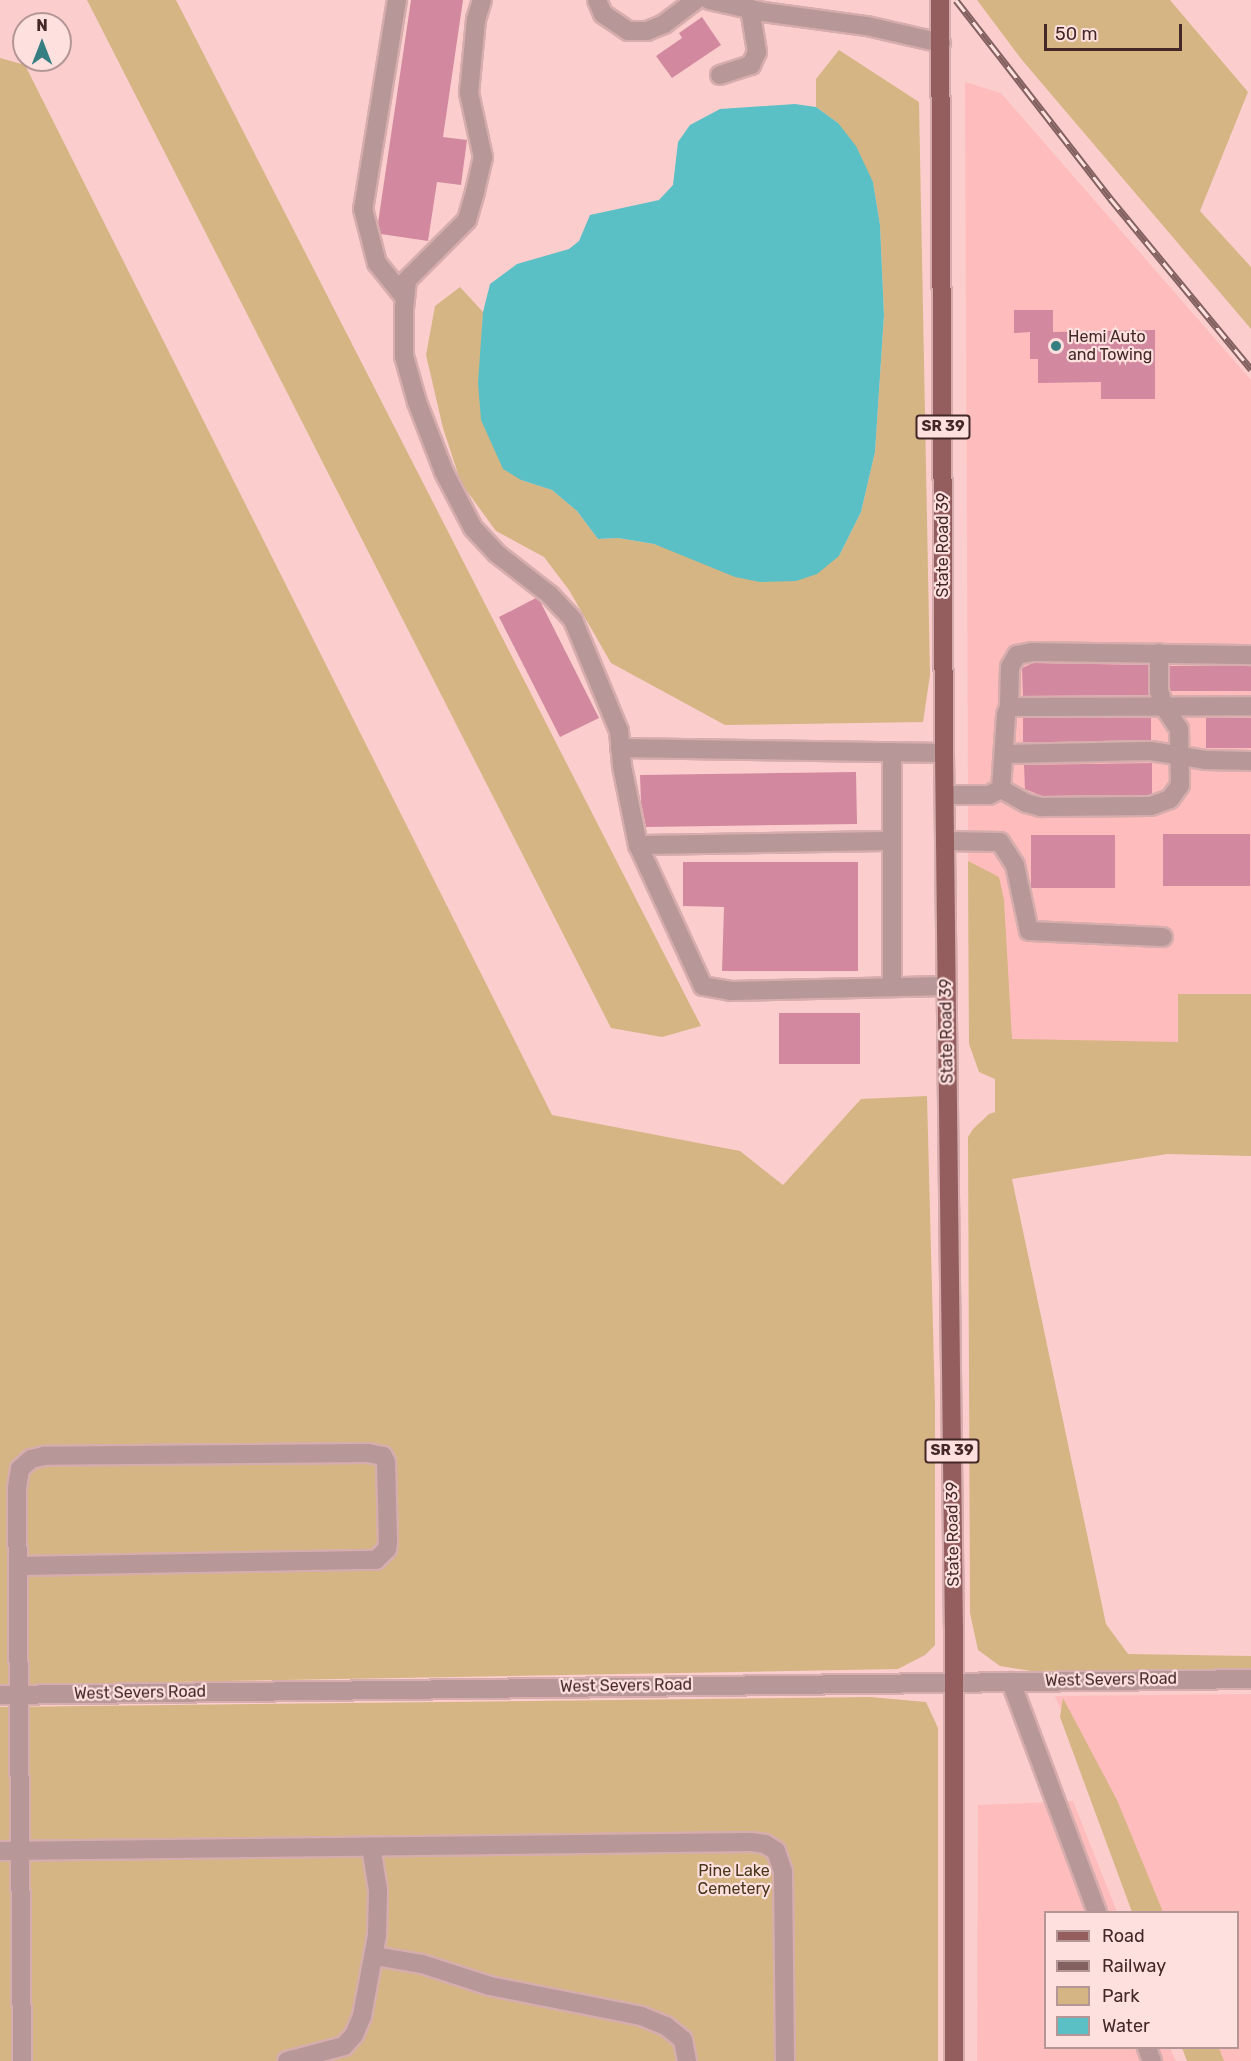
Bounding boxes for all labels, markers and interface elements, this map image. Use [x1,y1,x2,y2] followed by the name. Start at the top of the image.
[12,12,72,72] north arrow
[1047,12,1185,50] scale bar
[36,16,48,35] text: N
[1055,23,1098,45] text: 50 m
[1068,327,1153,365] place label: Hemi Auto and Towing
[1049,339,1063,353] marker: Hemi Auto and Towing
[914,415,972,439] road number: SR 39
[933,492,953,598] street label: State Road 39
[936,978,958,1084] street label: State Road 39
[924,1439,980,1463] road number: SR 39
[942,1481,964,1587] street label: State Road 39
[1045,1669,1177,1691] street label: West Severs Road
[560,1675,692,1697] street label: West Severs Road
[74,1682,206,1704] street label: West Severs Road
[698,1861,770,1899] park label: Pine Lake Cemetery
[1044,1911,1239,2049] legend
[1102,1925,1145,1947] text: Road
[1102,1955,1166,1977] text: Railway
[1102,1985,1139,2007] text: Park
[1102,2015,1150,2037] text: Water

